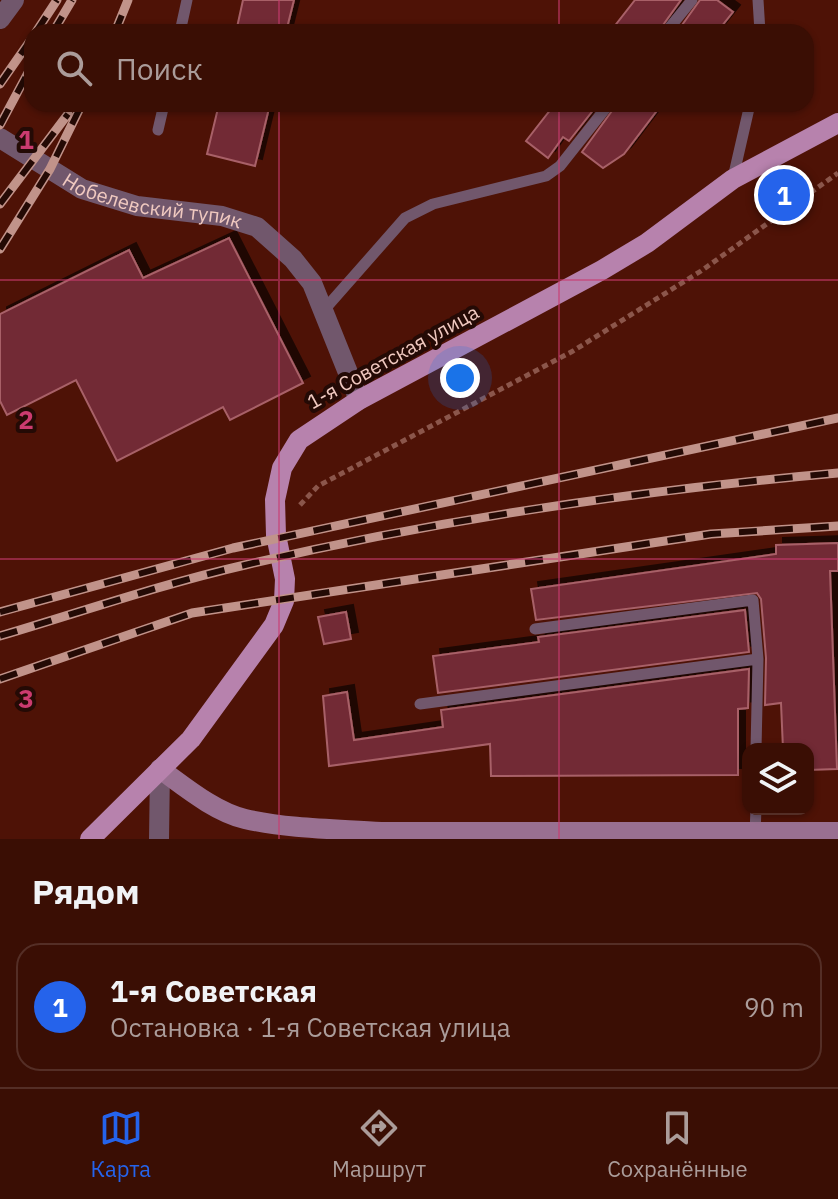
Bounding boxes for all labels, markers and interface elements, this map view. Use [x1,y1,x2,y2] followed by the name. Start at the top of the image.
[24,24,814,112] search box
[52,46,96,90] icon: search
[116,49,203,88] text: Поиск
[18,122,34,156] text: 1
[758,165,810,225] pin: 1
[58,166,246,235] street label: Нобелевский тупик
[302,298,484,415] street label: 1-я Советская улица
[440,358,480,398] your location
[18,402,34,436] text: 2
[18,681,34,715] text: 3
[742,743,814,815] map controls
[742,743,814,815] button: layers
[32,869,140,913] text: Рядом
[110,971,317,1010] text: 1-я Советская
[52,990,68,1024] text: 1
[744,990,804,1024] text: 90 m
[110,1010,511,1044] text: Остановка · 1-я Советская улица
[91,1106,151,1183] tab: Карта
[332,1106,426,1183] tab: Маршрут
[607,1106,747,1183] tab: Сохранённые

